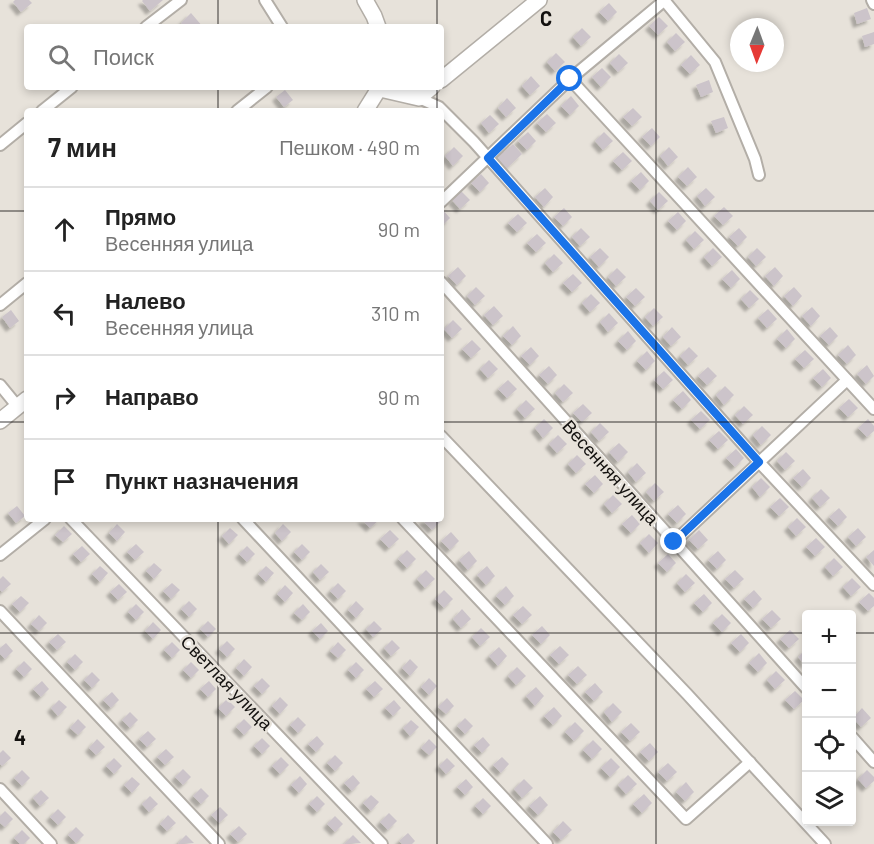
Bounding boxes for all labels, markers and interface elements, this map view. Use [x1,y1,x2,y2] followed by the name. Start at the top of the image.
[540,6,552,30] text: C
[730,18,784,72] north arrow
[24,24,444,90] search box
[45,41,78,74] icon: search
[93,43,154,69] text: Поиск
[556,65,582,91] route start
[48,131,117,162] text: 7 мин
[279,135,420,159] text: Пешком · 490 m
[105,203,176,229] text: Прямо
[48,213,81,246] icon: ahead
[378,217,420,241] text: 90 m
[105,231,253,255] text: Весенняя улица
[105,287,186,313] text: Налево
[48,297,81,330] icon: left
[371,301,420,325] text: 310 m
[105,315,253,339] text: Весенняя улица
[48,381,81,414] icon: right
[105,383,199,409] text: Направо
[378,385,420,409] text: 90 m
[558,415,664,530] street label: Весенняя улица
[48,465,81,498] icon: arrive
[105,467,299,493] text: Пункт назначения
[660,528,686,554] route end
[802,610,856,826] map controls
[802,610,856,664] button: +
[176,630,278,735] street label: Светлая улица
[802,664,856,718] button: −
[802,718,856,772] button: locate
[14,725,26,749] text: 4
[802,772,856,826] button: layers

